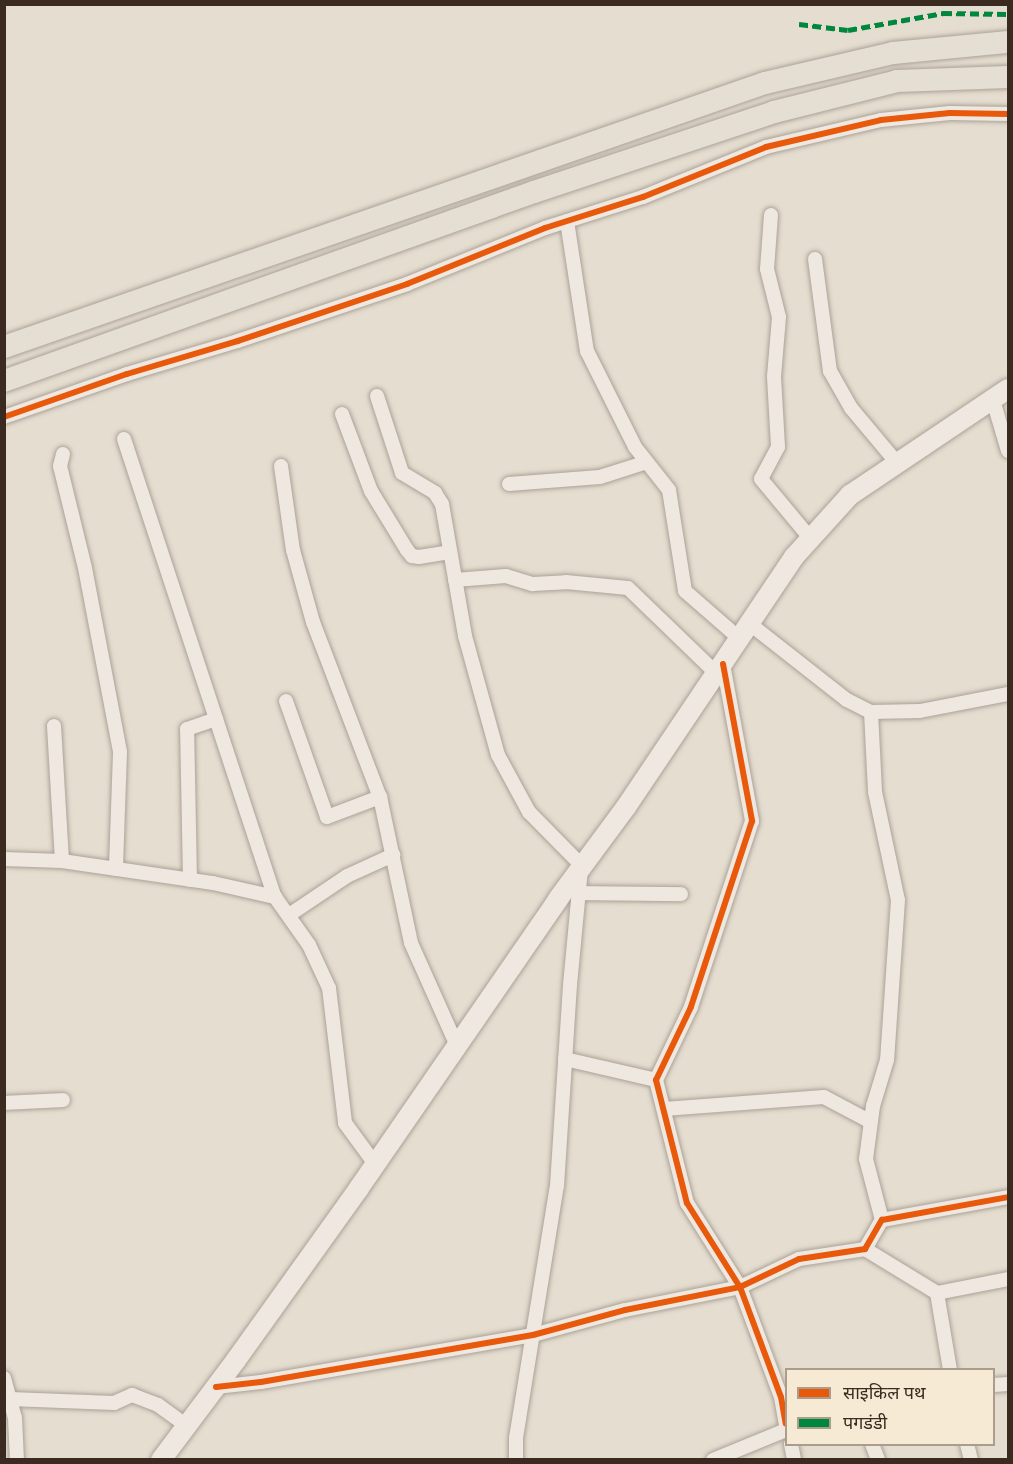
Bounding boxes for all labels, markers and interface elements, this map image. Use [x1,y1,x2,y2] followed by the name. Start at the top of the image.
[785,1368,995,1446] legend
[843,1380,926,1404] text: साइकिल पथ
[843,1410,887,1434] text: पगडंडी

